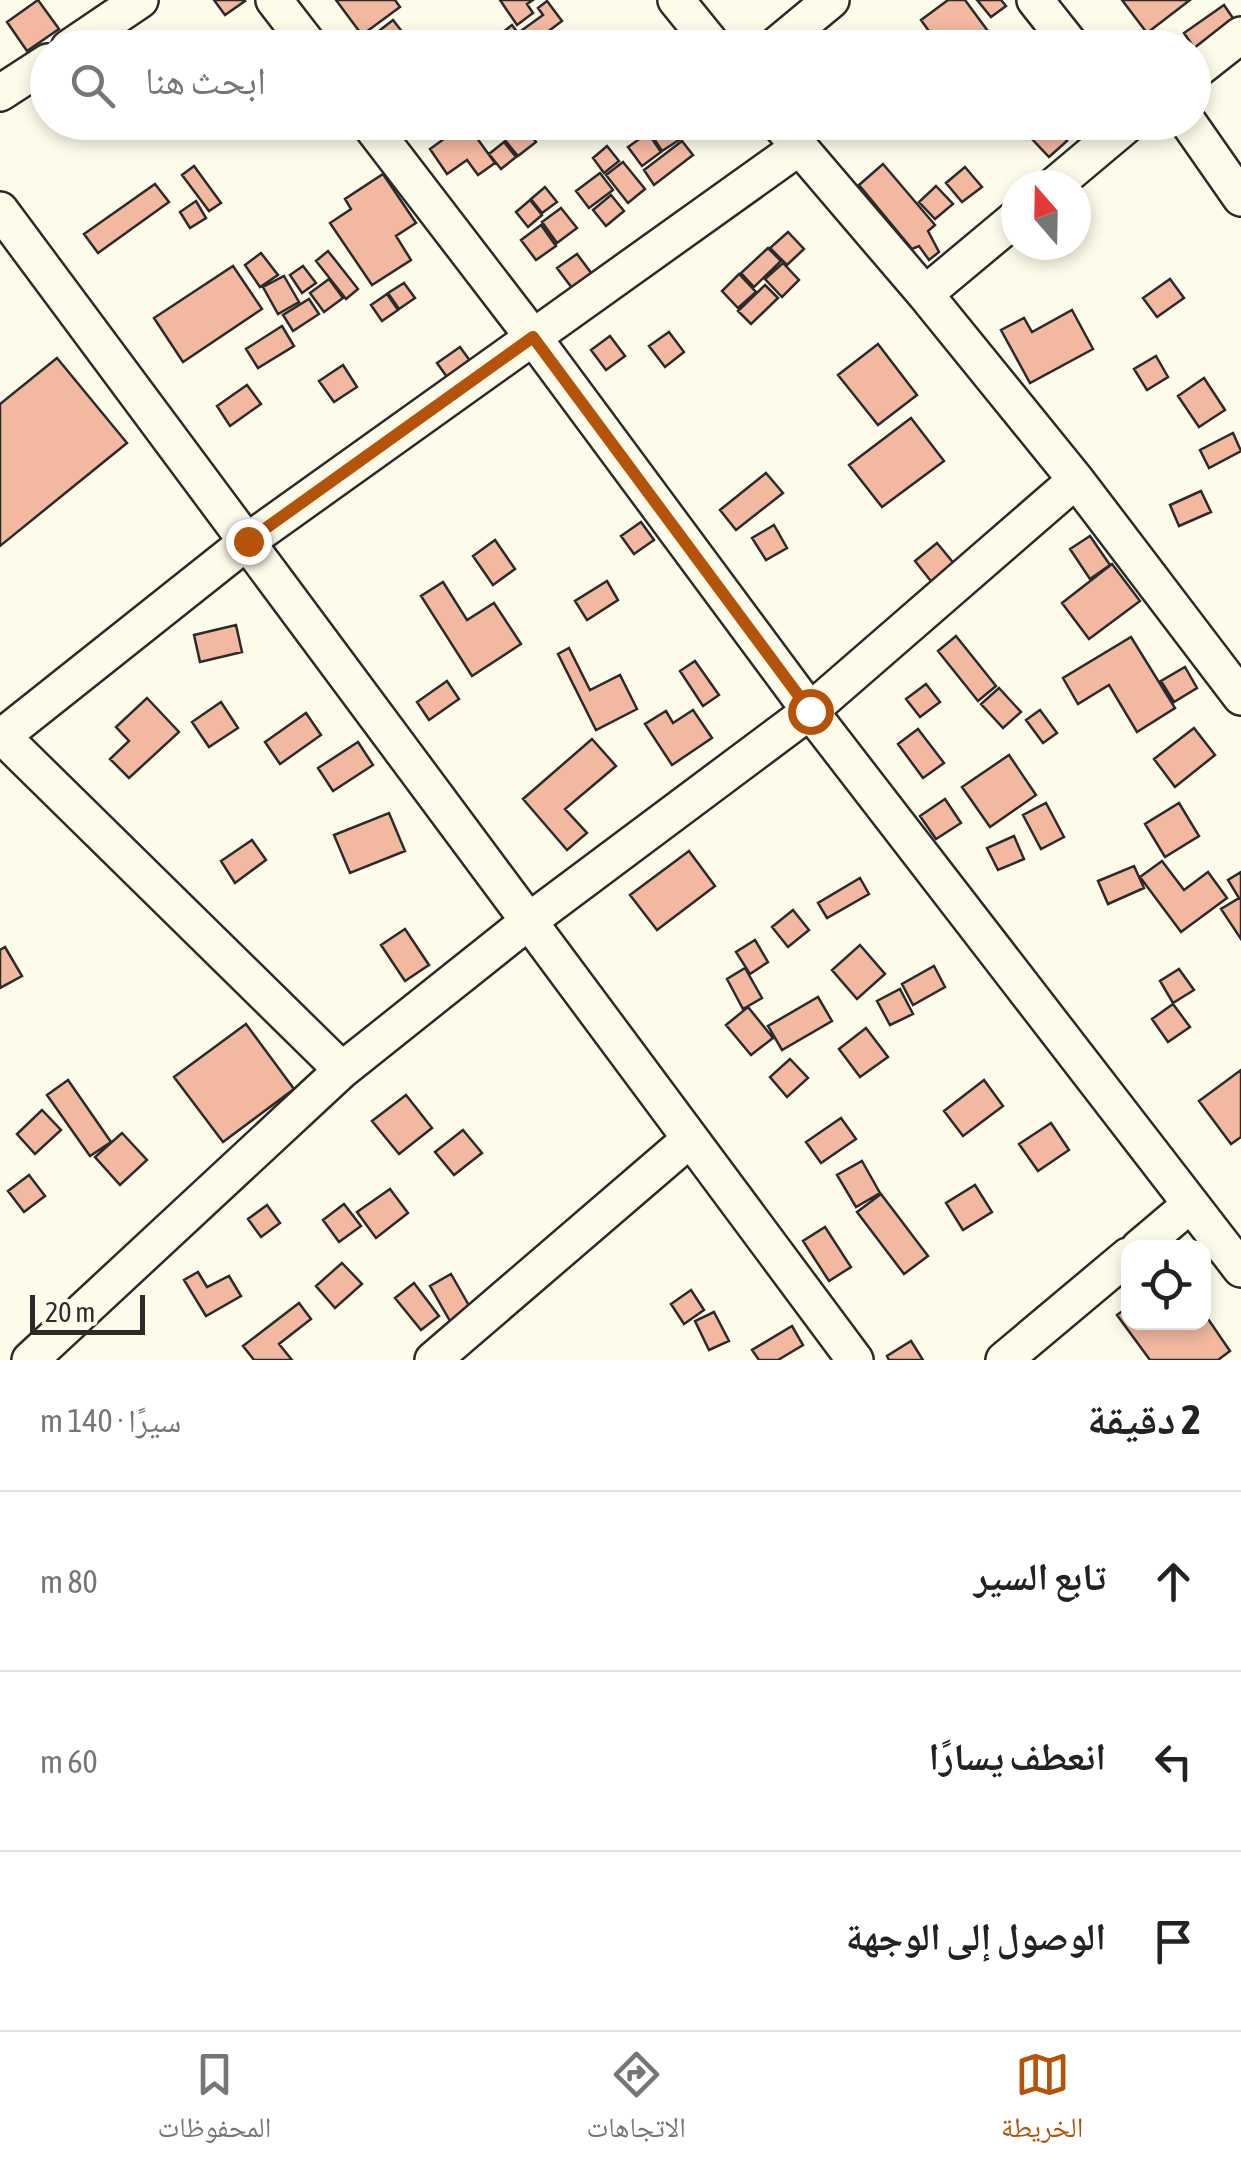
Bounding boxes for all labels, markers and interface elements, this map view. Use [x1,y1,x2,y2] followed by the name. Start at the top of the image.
[30,30,1211,140] search box
[65,58,120,113] icon: search
[145,59,266,102] text: ابحث هنا
[1001,170,1091,260] north arrow
[226,519,272,565] route end
[788,689,834,735] route start
[1121,1240,1211,1330] map controls
[1121,1240,1211,1330] button: locate
[30,1290,145,1334] scale bar
[45,1296,95,1328] text: 20 m
[1087,1395,1201,1443] text: 2 دقيقة
[40,1402,181,1439] text: سيرًا · 140 m
[1146,1554,1201,1609] icon: ahead
[974,1555,1106,1598] text: تابع السير
[40,1563,98,1600] text: 80 m
[1146,1734,1201,1789] icon: left
[929,1735,1106,1778] text: انعطف يسارًا
[40,1743,98,1780] text: 60 m
[1146,1914,1201,1969] icon: arrive
[846,1915,1106,1958] text: الوصول إلى الوجهة
[158,2047,271,2155] tab: المحفوظات
[587,2047,686,2155] tab: الاتجاهات
[1001,2047,1083,2155] tab: الخريطة

